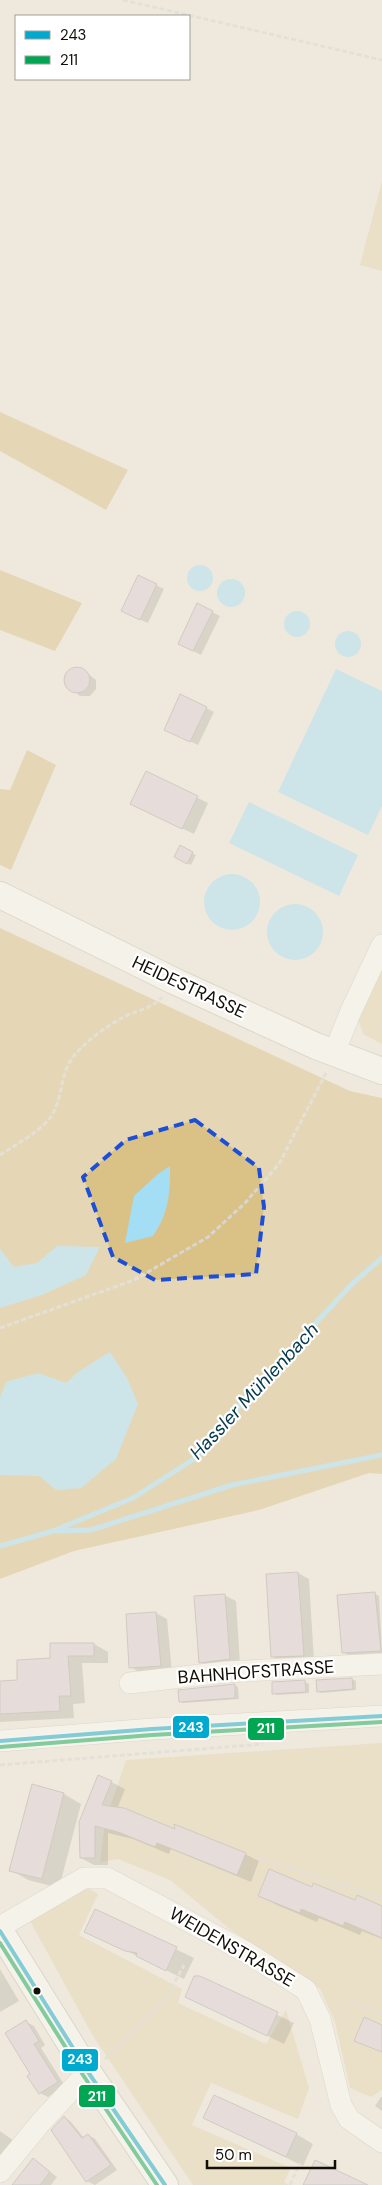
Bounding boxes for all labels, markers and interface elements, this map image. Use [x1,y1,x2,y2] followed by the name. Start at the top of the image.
[15,15,190,80] legend
[60,25,86,45] text: 243
[60,50,78,70] text: 211
[128,950,250,1024] street label: HEIDESTRASSE
[184,1317,324,1465] water label: Hassler Mühlenbach
[177,1655,335,1689] street label: BAHNHOFSTRASSE
[172,1715,210,1739] line badge: 243
[247,1717,285,1741] line badge: 211
[178,1718,204,1736] text: 243
[257,1719,275,1737] text: 211
[165,1901,299,1993] street label: WEIDENSTRASSE
[32,1986,42,1996] unlabelled marker
[61,2048,99,2072] line badge: 243
[67,2050,93,2068] text: 243
[78,2084,116,2108] line badge: 211
[88,2087,106,2105] text: 211
[207,2138,334,2170] scale bar
[215,2145,252,2165] text: 50 m

